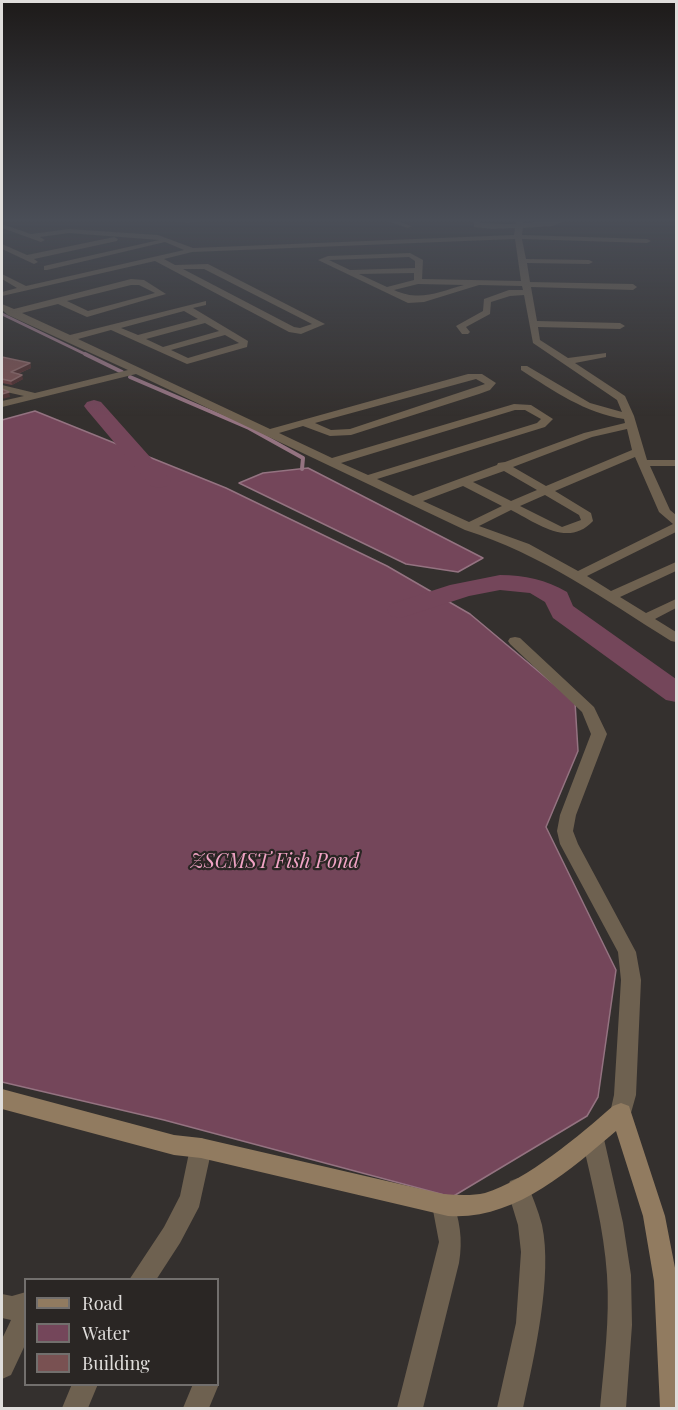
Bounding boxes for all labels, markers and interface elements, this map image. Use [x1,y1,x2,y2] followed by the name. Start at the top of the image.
[191,850,359,874] water label: ZSCMST Fish Pond
[24,1278,219,1386] legend
[82,1291,123,1315] text: Road
[82,1321,130,1345] text: Water
[82,1351,150,1375] text: Building

